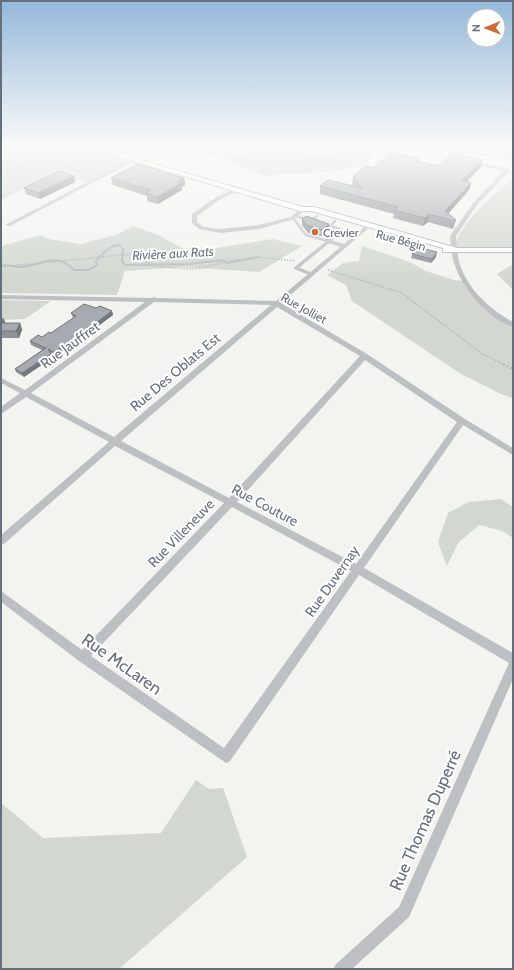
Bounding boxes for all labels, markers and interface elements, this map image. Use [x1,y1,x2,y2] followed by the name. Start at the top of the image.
[466,8,506,48] north arrow
[469,24,483,32] text: N
[323,225,359,240] place label: Crevier
[374,226,428,254] street label: Rue Bégin
[310,227,320,237] marker: Crevier
[132,243,214,263] water label: Rivière aux Rats
[278,289,330,327] street label: Rue Jolliet
[37,317,103,373] street label: Rue Jauffret
[126,329,224,415] street label: Rue Des Oblats Est
[229,480,301,530] street label: Rue Couture
[144,495,218,571] street label: Rue Villeneuve
[301,542,363,620] street label: Rue Duvernay
[78,629,166,699] street label: Rue McLaren
[385,746,465,893] street label: Rue Thomas Duperré

